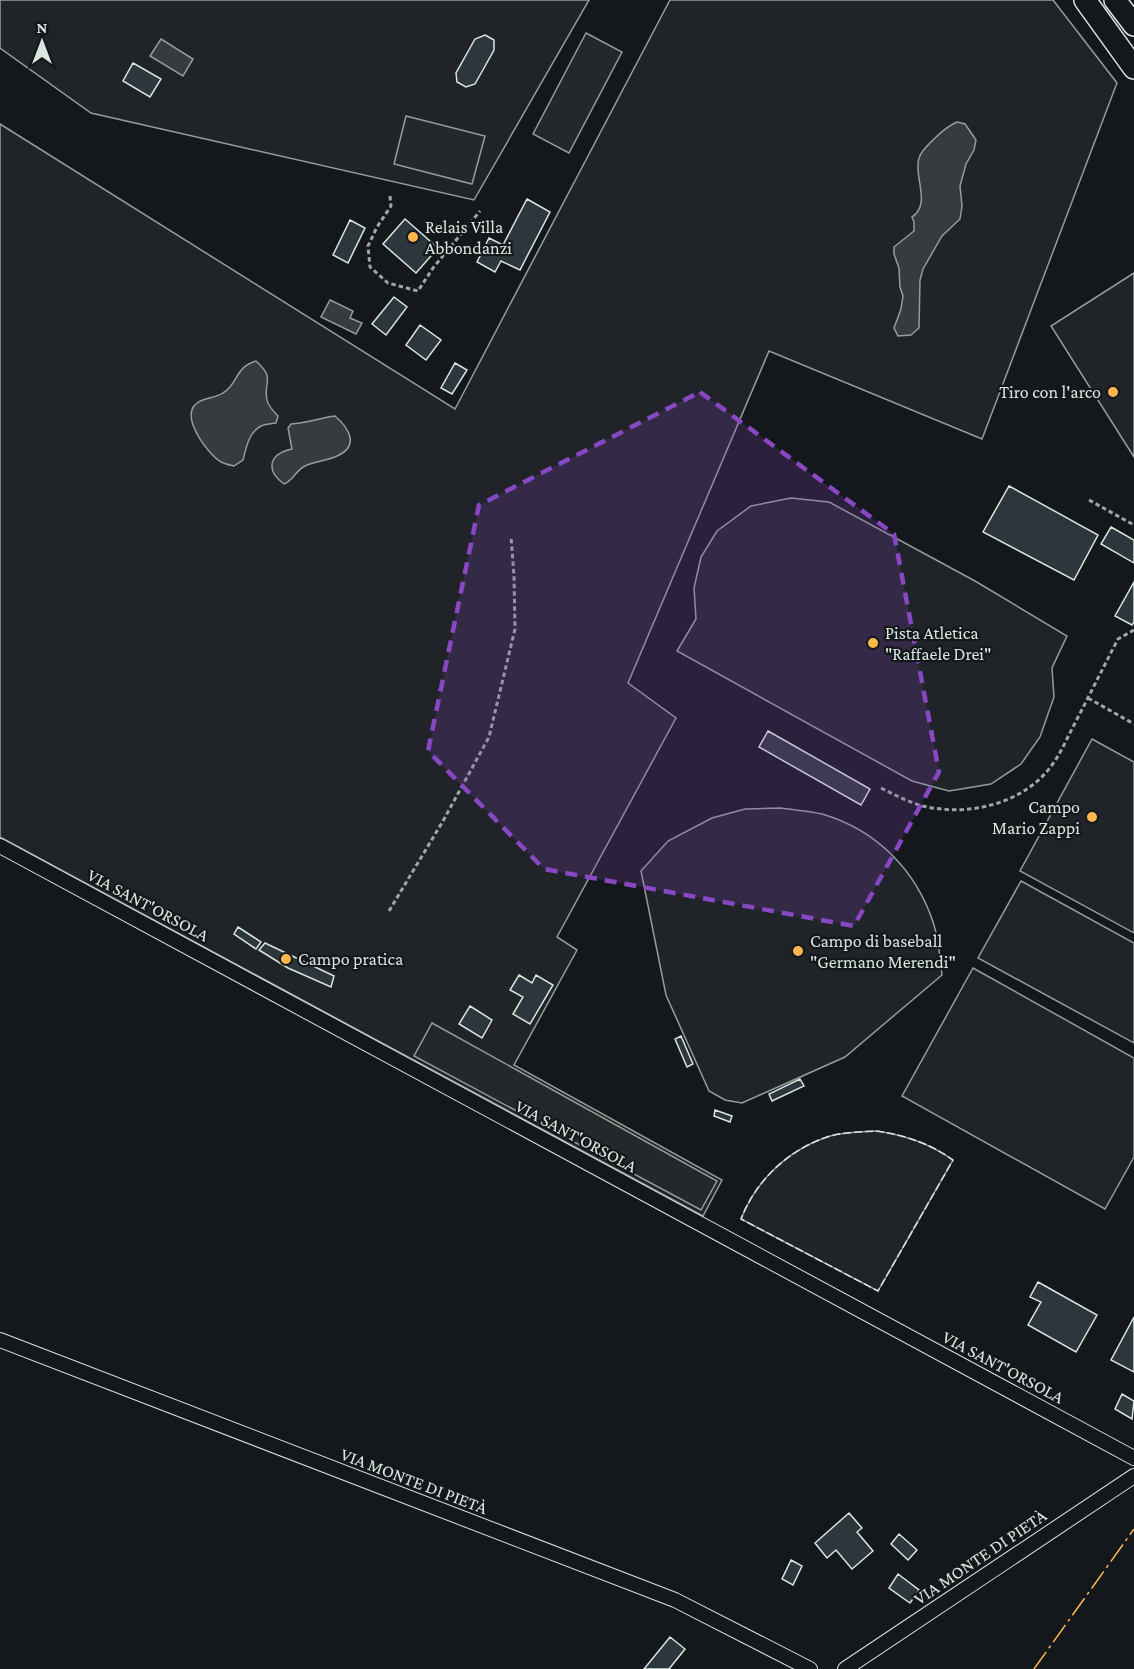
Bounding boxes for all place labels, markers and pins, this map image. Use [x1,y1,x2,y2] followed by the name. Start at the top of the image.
[425,217,512,258] place label: Relais Villa Abbondanzi
[406,230,420,244] marker: Relais Villa Abbondanzi
[999,382,1101,402] place label: Tiro con l'arco
[1106,385,1120,399] marker: Tiro con l'arco
[885,623,991,664] place label: Pista Atletica "Raffaele Drei"
[866,636,880,650] marker: Pista Atletica "Raffaele Drei"
[992,797,1080,838] place label: Campo Mario Zappi
[1085,810,1099,824] marker: Campo Mario Zappi
[810,931,956,972] place label: Campo di baseball "Germano Merendi"
[791,944,805,958] marker: Campo di baseball "Germano Merendi"
[298,949,403,969] place label: Campo pratica
[279,952,293,966] marker: Campo pratica

